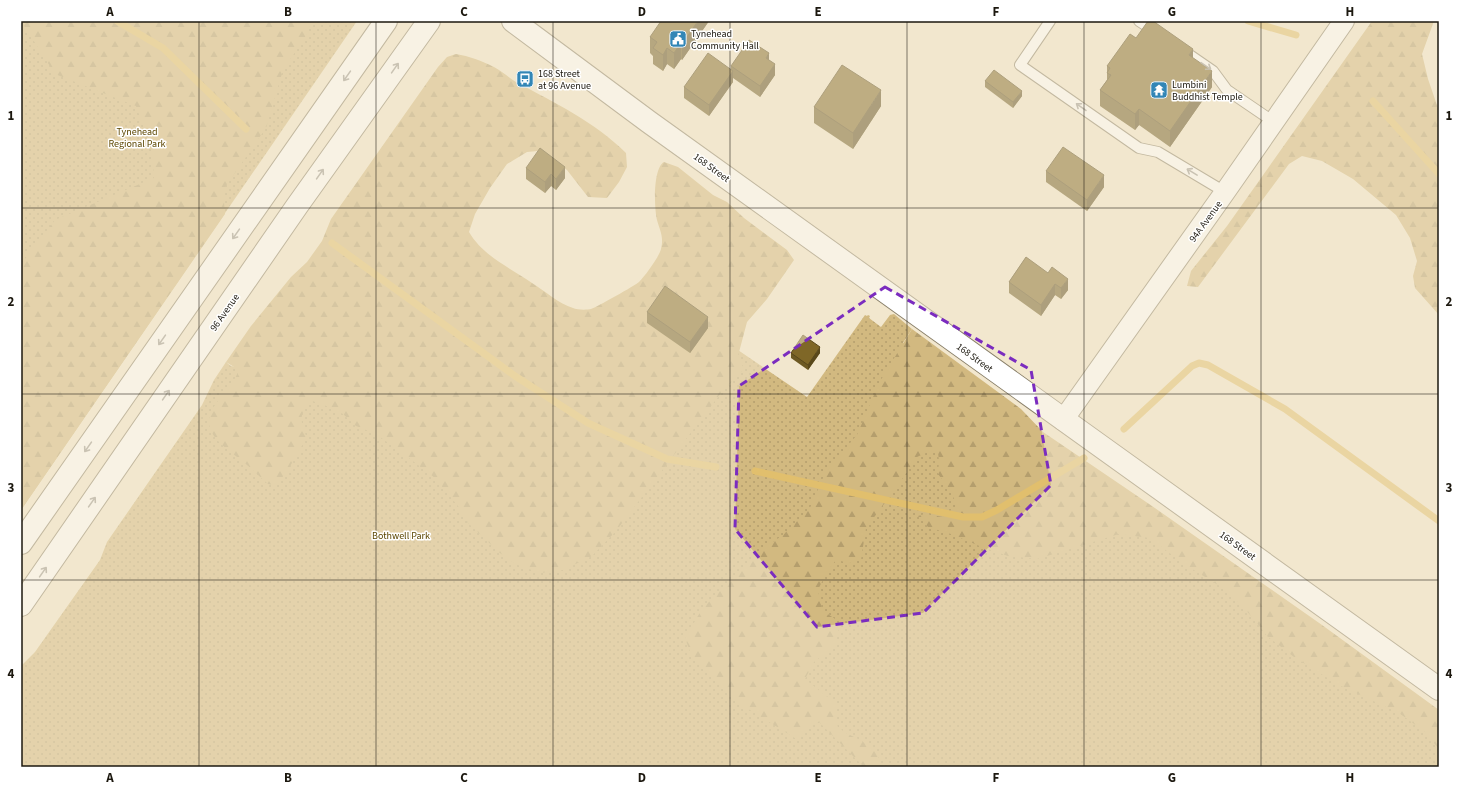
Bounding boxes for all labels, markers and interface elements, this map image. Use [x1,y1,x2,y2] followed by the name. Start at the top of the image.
[105,3,114,21] text: A
[284,3,292,21] text: B
[460,3,468,21] text: C
[638,3,646,21] text: D
[814,3,822,21] text: E
[993,3,1000,21] text: F
[1168,3,1176,21] text: G
[1346,3,1354,21] text: H
[691,27,759,53] place label: Tynehead Community Hall
[668,29,688,49] public building icon: Tynehead Community Hall
[1200,62,1211,70] one-way arrow
[391,63,399,74] one-way arrow
[538,67,591,93] place label: 168 Street at 96 Avenue
[515,69,535,89] bus stop icon: 168 Street at 96 Avenue
[343,70,351,81] one-way arrow
[1172,78,1243,104] place label: Lumbini Buddhist Temple
[1149,80,1169,100] temple icon: Lumbini Buddhist Temple
[1076,103,1087,111] one-way arrow
[8,107,15,125] text: 1
[1446,107,1453,125] text: 1
[108,125,166,151] park label: Tynehead Regional Park
[690,150,733,186] street label: 168 Street
[1186,168,1198,176] one-way arrow
[316,169,324,180] one-way arrow
[1186,198,1226,245] street label: 94A Avenue
[232,228,240,239] one-way arrow
[207,291,243,334] street label: 96 Avenue
[8,293,15,311] text: 2
[1446,293,1453,311] text: 2
[158,335,166,346] one-way arrow
[953,340,996,376] street label: 168 Street
[162,390,170,401] one-way arrow
[84,441,92,452] one-way arrow
[8,479,15,497] text: 3
[1446,479,1453,497] text: 3
[88,497,96,508] one-way arrow
[1216,528,1259,564] street label: 168 Street
[372,529,430,543] park label: Bothwell Park
[39,567,47,578] one-way arrow
[8,665,15,683] text: 4
[1446,665,1453,683] text: 4
[105,769,114,787] text: A
[284,769,292,787] text: B
[460,769,468,787] text: C
[638,769,646,787] text: D
[814,769,822,787] text: E
[993,769,1000,787] text: F
[1168,769,1176,787] text: G
[1346,769,1354,787] text: H

